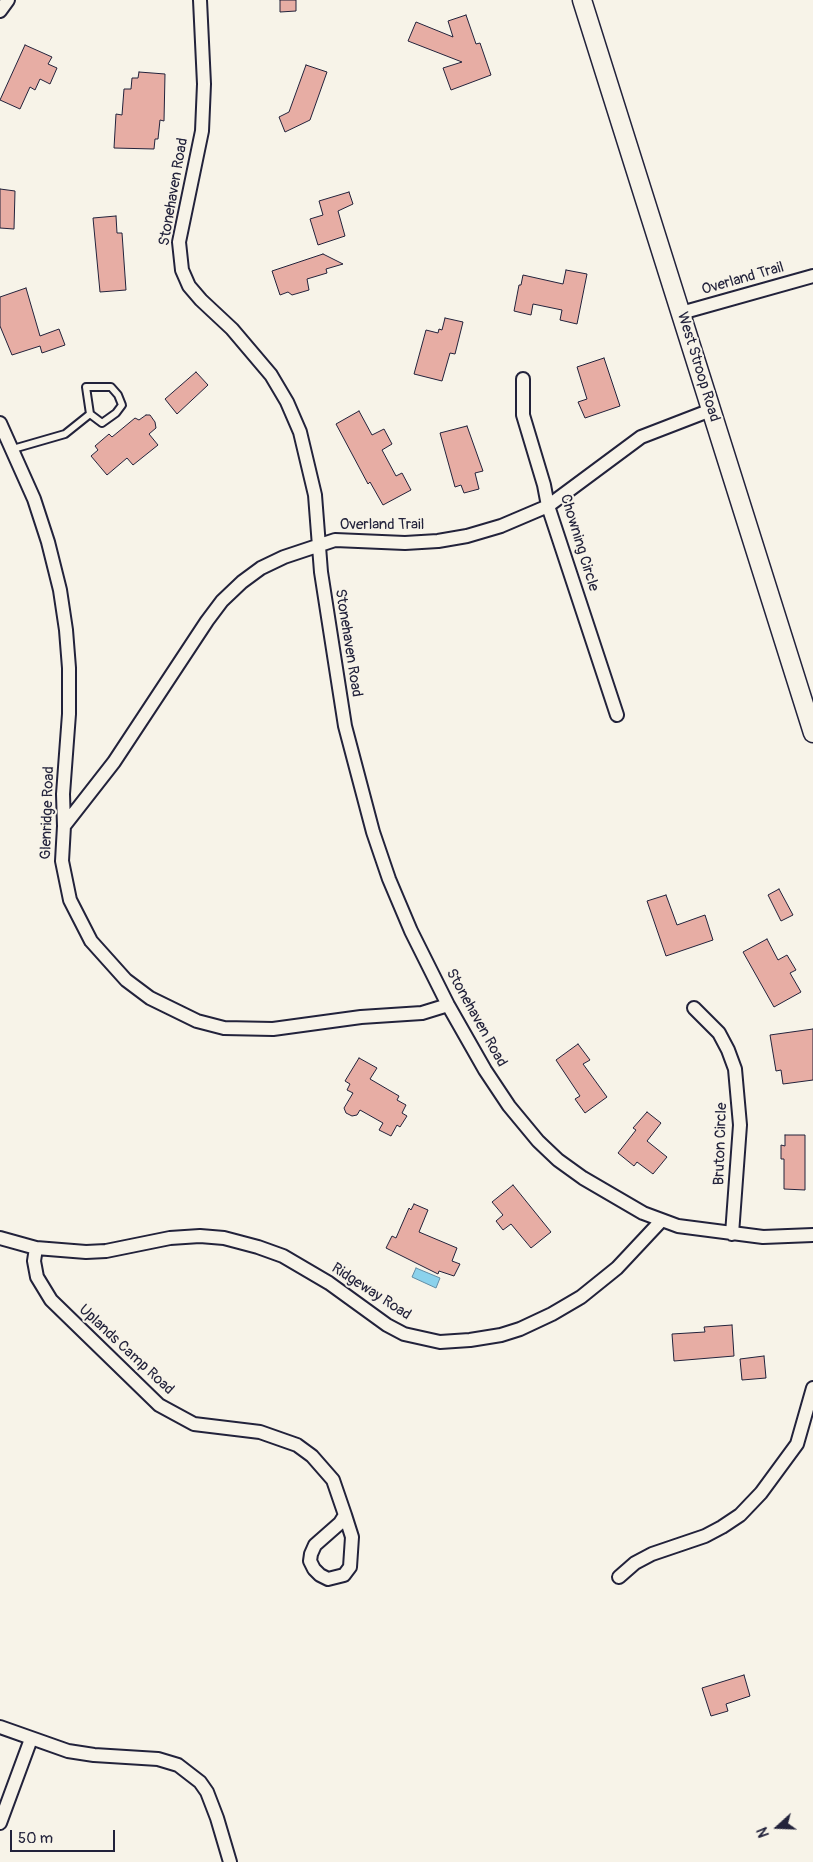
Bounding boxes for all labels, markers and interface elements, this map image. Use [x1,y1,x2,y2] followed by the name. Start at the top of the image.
[156,137,192,247] street label: Stonehaven Road
[700,259,786,299] street label: Overland Trail
[673,310,723,424] street label: West Stroop Road
[556,492,602,594] street label: Chowning Circle
[340,516,424,534] street label: Overland Trail
[331,588,365,698] street label: Stonehaven Road
[37,766,59,860] street label: Glenridge Road
[442,966,510,1070] street label: Stonehaven Road
[711,1102,731,1186] street label: Bruton Circle
[328,1260,414,1324] street label: Ridgeway Road
[75,1301,177,1399] street label: Uplands Camp Road
[753,1802,803,1852] north arrow
[12,1820,118,1852] scale bar
[754,1825,773,1840] text: N
[18,1829,53,1848] text: 50 m

